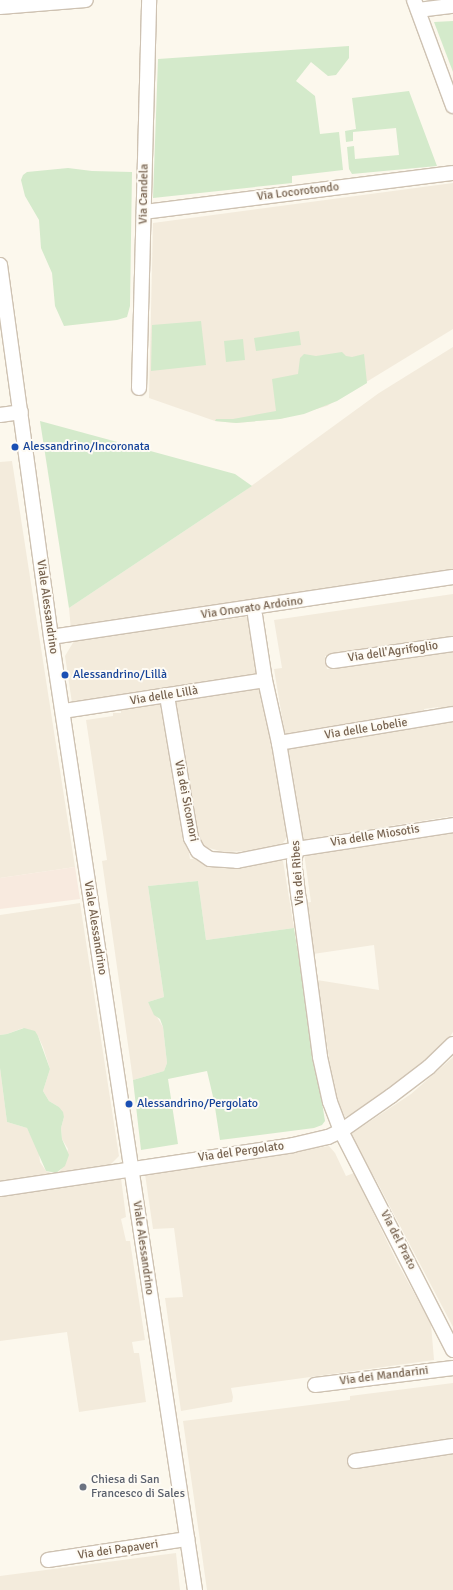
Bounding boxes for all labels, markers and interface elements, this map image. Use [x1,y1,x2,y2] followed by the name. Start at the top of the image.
[136,164,152,224] street label: Via Candela
[256,180,340,204] street label: Via Locorotondo
[23,440,150,454] place label: Alessandrino/Incoronata
[10,442,20,452] marker: Alessandrino/Incoronata
[33,559,61,655] street label: Viale Alessandrino
[200,594,304,622] street label: Via Onorato Ardoino
[347,639,439,665] street label: Via dell'Agrifoglio
[73,668,167,682] place label: Alessandrino/Lillà
[60,670,70,680] marker: Alessandrino/Lillà
[129,683,199,709] street label: Via delle Lillà
[323,715,409,743] street label: Via delle Lobelie
[171,759,201,843] street label: Via dei Sicomori
[329,822,421,850] street label: Via delle Miosotis
[289,840,307,906] street label: Via dei Ribes
[80,880,110,976] street label: Viale Alessandrino
[137,1097,258,1111] place label: Alessandrino/Pergolato
[124,1099,134,1109] marker: Alessandrino/Pergolato
[197,1139,285,1165] street label: Via del Pergolato
[129,1200,157,1296] street label: Viale Alessandrino
[377,1208,419,1272] street label: Via del Prato
[339,1363,429,1389] street label: Via dei Mandarini
[91,1473,185,1501] place label: Chiesa di San Francesco di Sales
[78,1482,88,1492] marker: Chiesa di San Francesco di Sales
[77,1537,159,1563] street label: Via dei Papaveri

